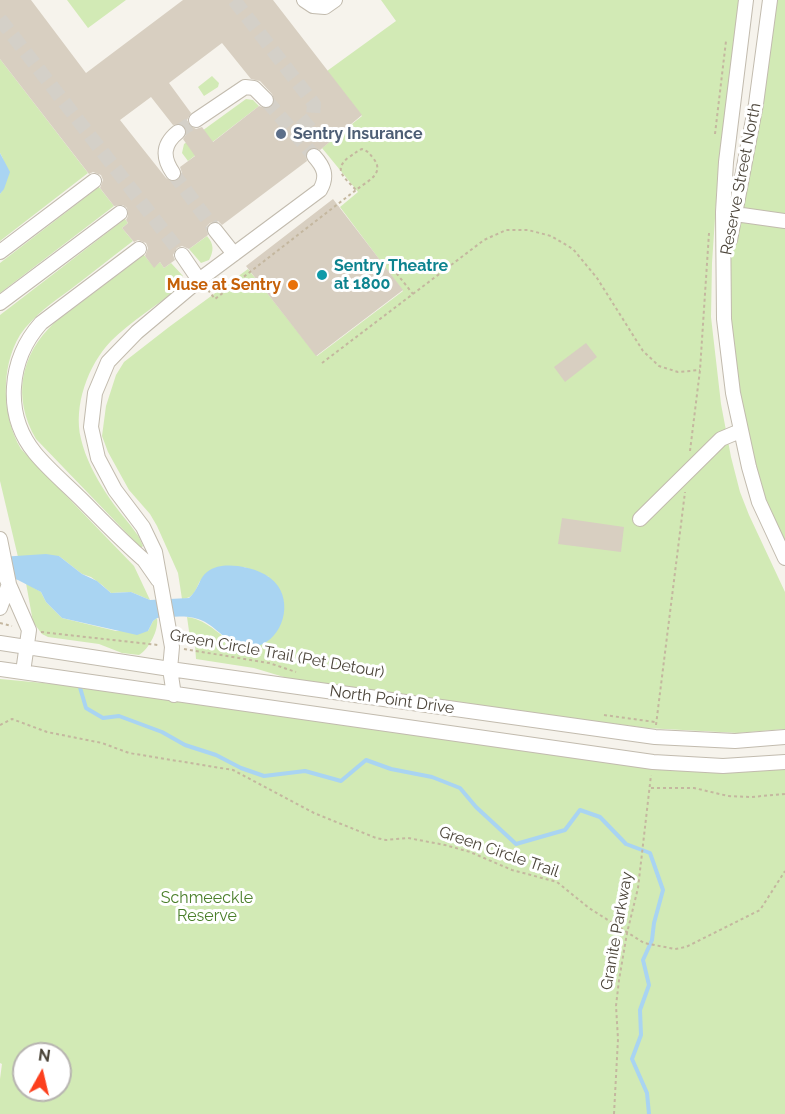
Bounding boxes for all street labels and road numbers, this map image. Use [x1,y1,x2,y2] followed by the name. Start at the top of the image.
[717,101,765,257] street label: Reserve Street North
[168,626,386,682] street label: Green Circle Trail (Pet Detour)
[328,682,456,718] street label: North Point Drive
[436,822,562,882] street label: Green Circle Trail
[597,870,637,992] street label: Granite Parkway

